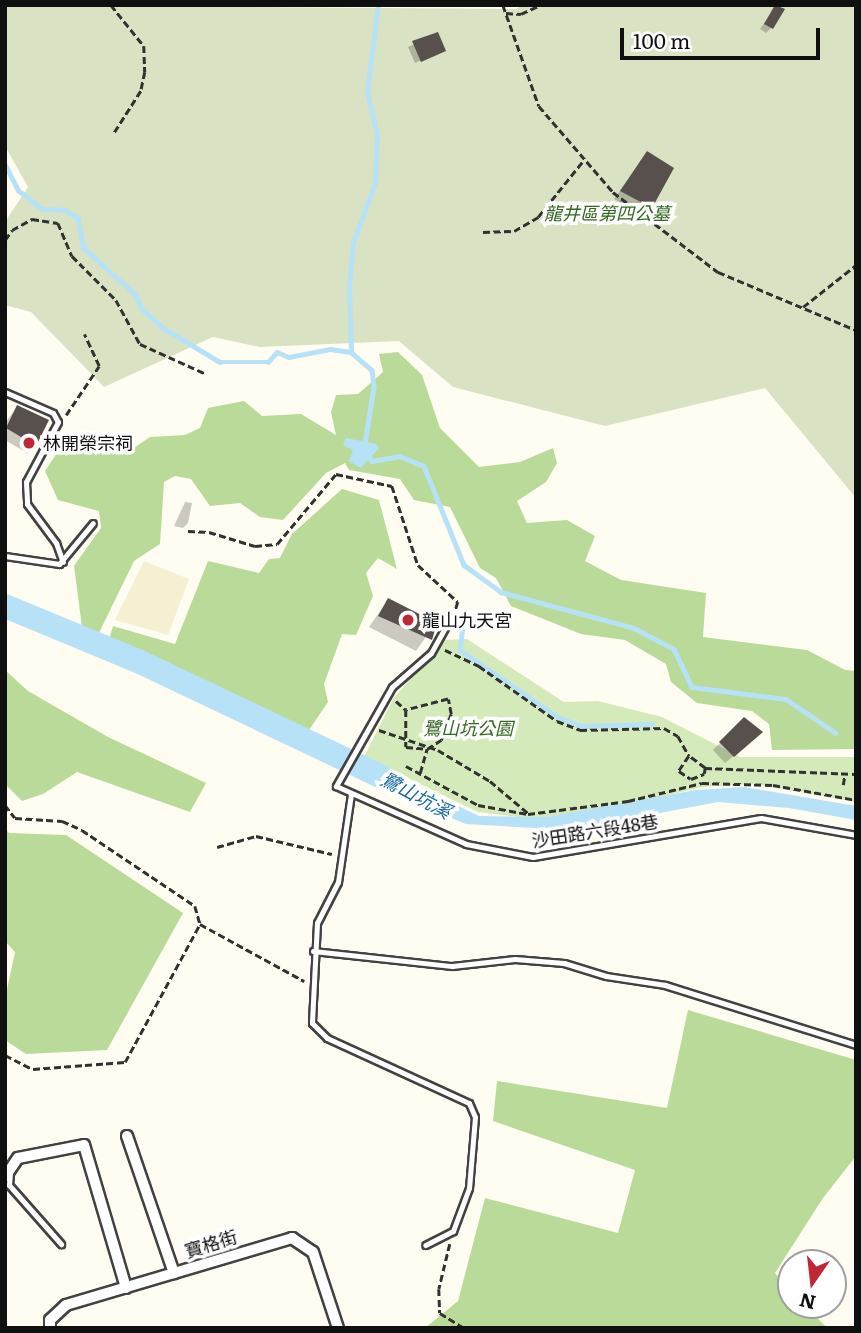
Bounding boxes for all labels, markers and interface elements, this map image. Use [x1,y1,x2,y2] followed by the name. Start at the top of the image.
[623,14,822,58] scale bar
[633,24,690,55] text: 100 m
[544,202,670,224] park label: 龍井區第四公墓
[43,432,133,454] place label: 林開榮宗祠
[21,435,37,451] marker: 林開榮宗祠
[422,609,512,631] place label: 龍山九天宮
[400,612,416,628] marker: 龍山九天宮
[423,717,513,739] park label: 鷺山坑公園
[377,767,455,823] water label: 鷺山坑溪
[530,810,660,852] street label: 沙田路六段48巷
[182,1226,240,1262] street label: 寶格街
[777,1249,847,1319] north arrow
[796,1287,819,1318] text: N

